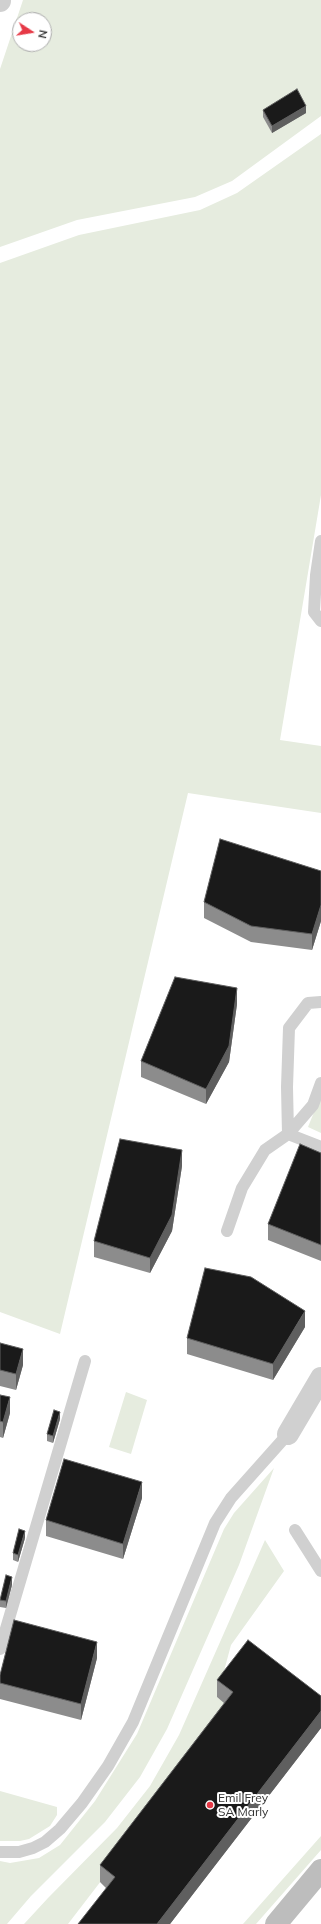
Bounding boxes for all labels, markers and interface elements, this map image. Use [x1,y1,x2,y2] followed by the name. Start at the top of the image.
[12,12,52,52] north arrow
[35,29,50,40] text: N
[218,1791,268,1819] place label: Emil Frey SA Marly
[205,1800,215,1810] marker: Emil Frey SA Marly

